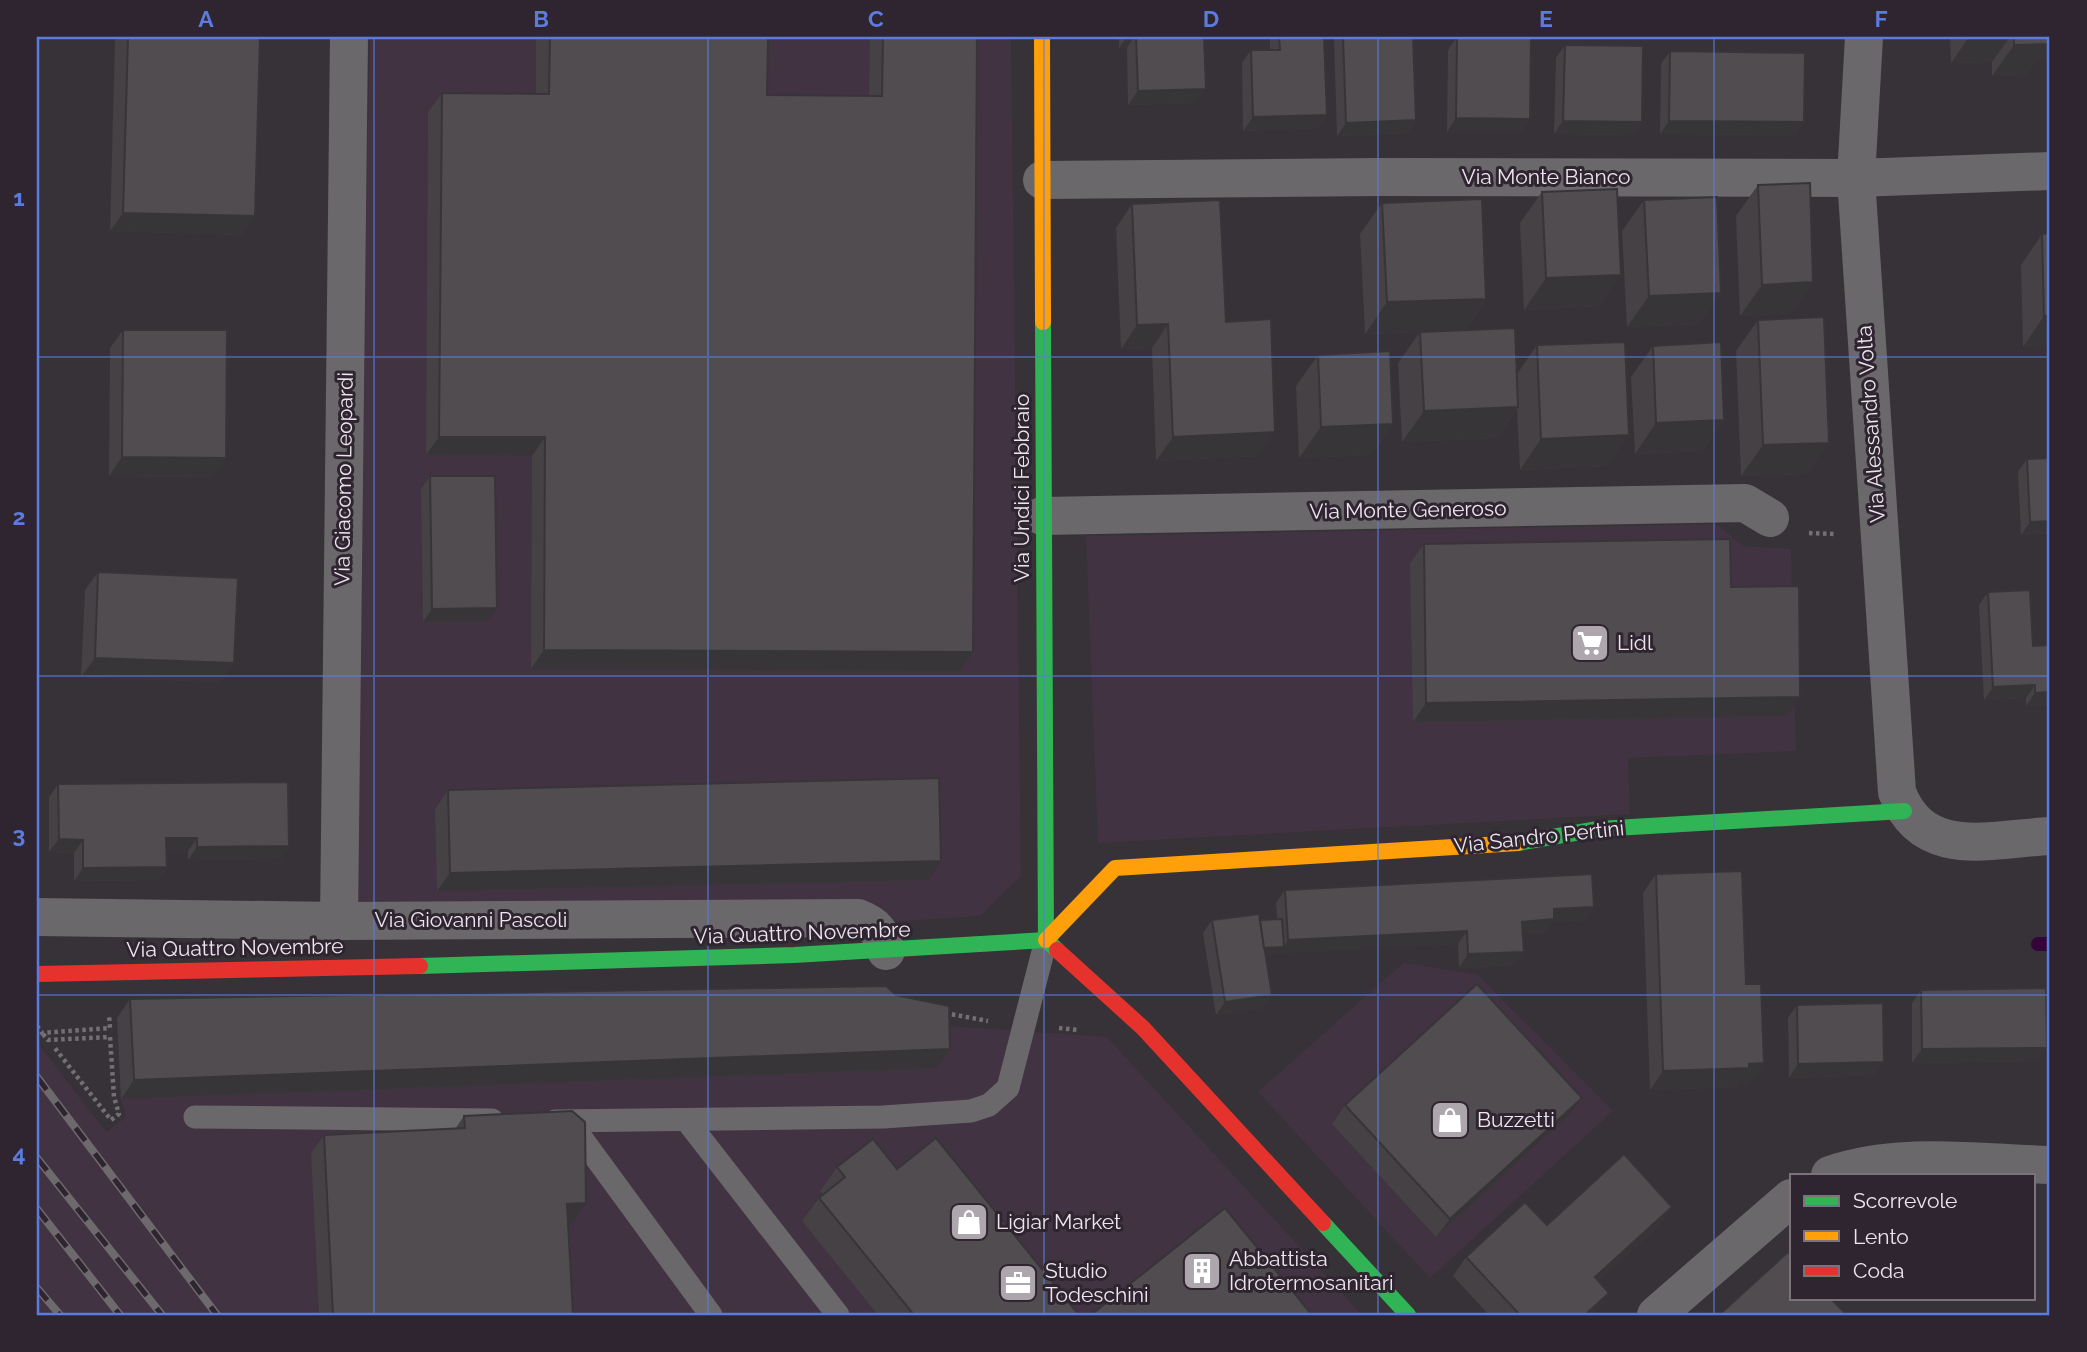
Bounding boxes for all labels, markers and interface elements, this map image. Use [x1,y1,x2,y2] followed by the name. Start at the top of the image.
[198,5,214,32] text: A
[533,5,549,32] text: B
[868,5,884,32] text: C
[1203,5,1219,32] text: D
[1539,5,1553,32] text: E
[1874,5,1888,32] text: F
[1461,164,1631,189] street label: Via Monte Bianco
[13,184,25,211] text: 1
[1851,324,1890,524] street label: Via Alessandro Volta
[329,372,358,586] street label: Via Giacomo Leopardi
[1009,394,1034,582] street label: Via Undici Febbraio
[1309,495,1507,524] street label: Via Monte Generoso
[13,503,25,530] text: 2
[1569,622,1611,664] supermarket icon: Lidl
[1617,630,1653,655] place label: Lidl
[1453,815,1625,858] street label: Via Sandro Pertini
[13,821,25,848] text: 3
[375,907,567,932] street label: Via Giovanni Pascoli
[693,916,911,949] street label: Via Quattro Novembre
[126,933,344,962] street label: Via Quattro Novembre
[1429,1099,1471,1141] shop icon: Buzzetti
[1477,1107,1555,1132] place label: Buzzetti
[12,1140,26,1167] text: 4
[1790,1174,2035,1300] legend
[1853,1188,1957,1213] text: Scorrevole
[948,1201,990,1243] shop icon: Ligiar Market
[996,1209,1121,1234] place label: Ligiar Market
[1853,1224,1909,1249] text: Lento
[1229,1246,1394,1295] place label: Abbattista Idrotermosanitari
[1181,1250,1223,1292] building icon: Abbattista Idrotermosanitari
[1045,1258,1149,1307] place label: Studio Todeschini
[1853,1258,1904,1283] text: Coda
[997,1262,1039,1304] office icon: Studio Todeschini

